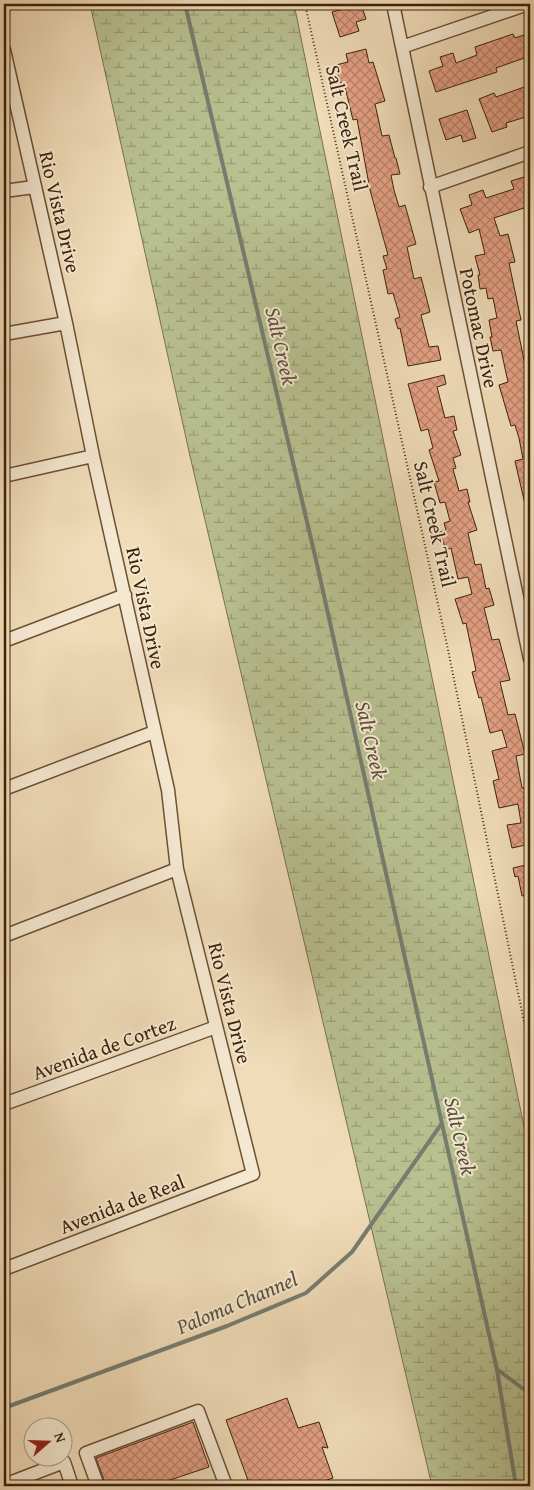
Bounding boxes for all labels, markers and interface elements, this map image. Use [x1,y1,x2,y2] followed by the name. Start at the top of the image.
[319,62,376,194] street label: Salt Creek Trail
[32,148,89,276] street label: Rio Vista Drive
[453,265,506,391] street label: Potomac Drive
[257,304,306,388] water label: Salt Creek
[407,458,464,590] street label: Salt Creek Trail
[119,544,174,672] street label: Rio Vista Drive
[347,698,396,782] water label: Salt Creek
[201,939,260,1067] street label: Rio Vista Drive
[28,1008,180,1087] street label: Avenida de Cortez
[436,1094,485,1178] water label: Salt Creek
[55,1166,189,1241] street label: Avenida de Real
[171,1263,302,1342] water label: Paloma Channel
[22,1418,72,1468] north arrow
[49,1430,71,1446] text: N

